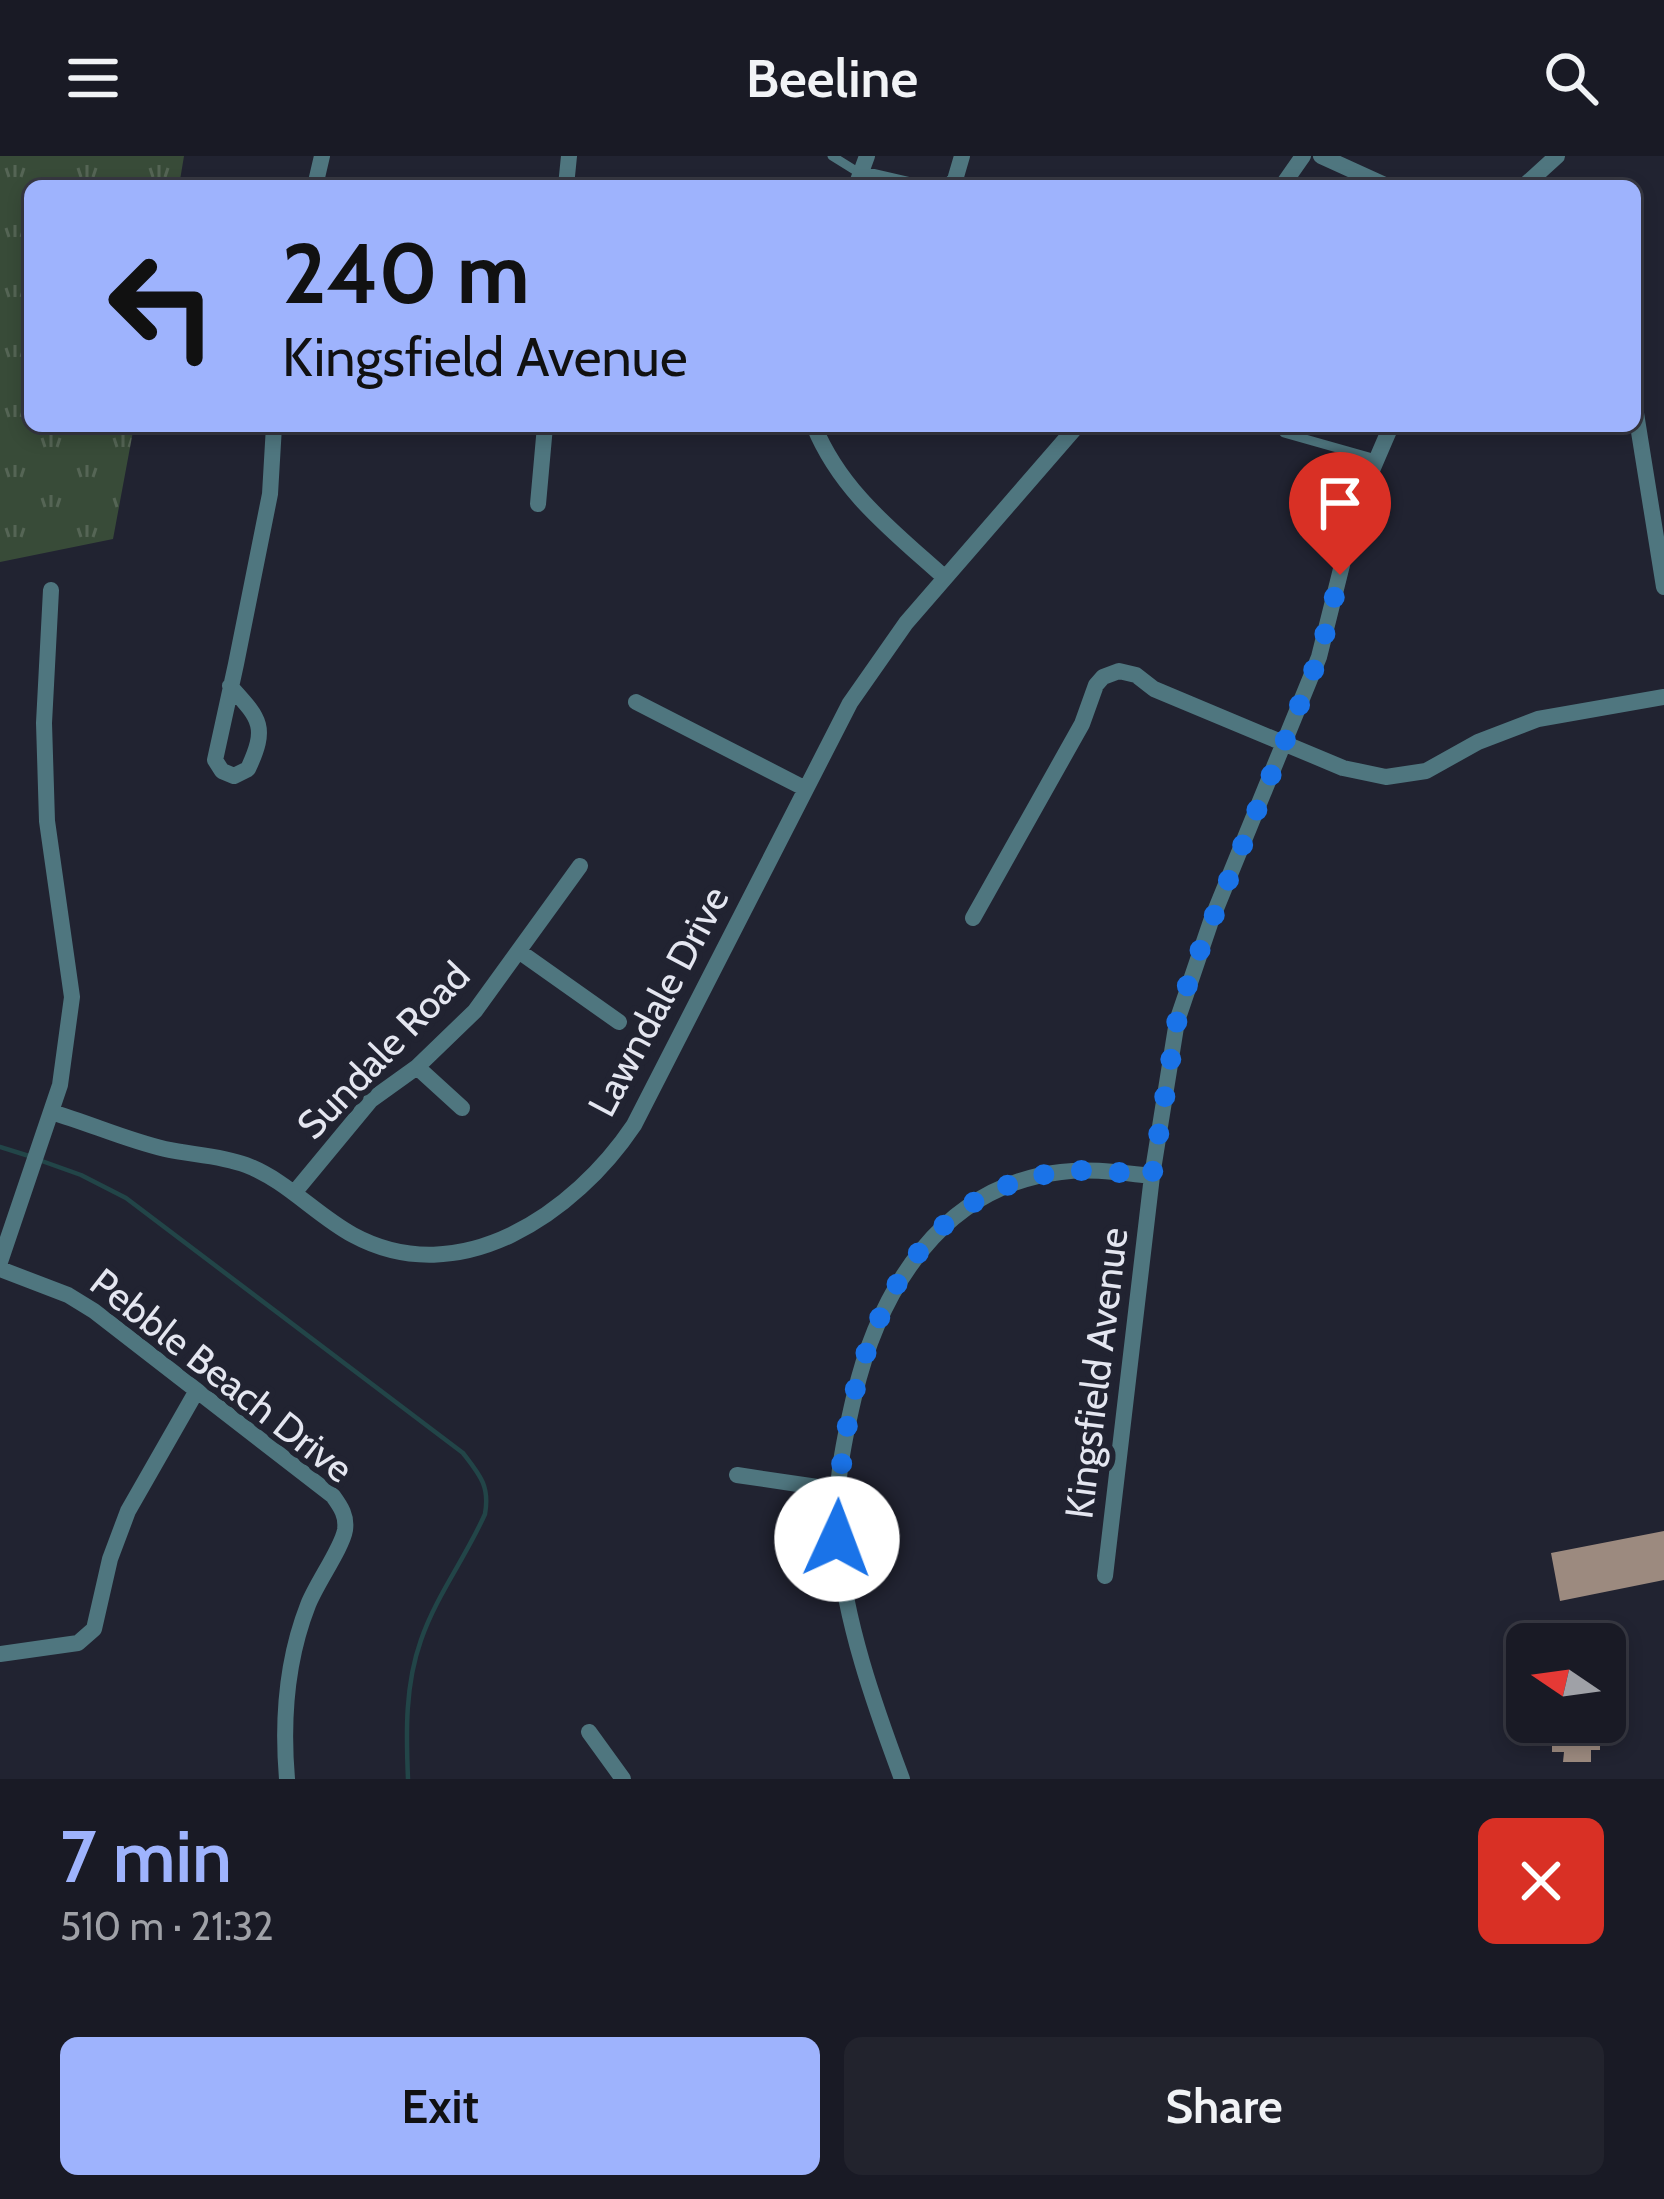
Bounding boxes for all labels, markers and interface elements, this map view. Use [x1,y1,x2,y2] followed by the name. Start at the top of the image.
[60,45,126,111] icon: menu
[746,45,918,111] text: Beeline
[1538,45,1604,111] icon: search
[282,222,530,324] text: 240 m
[84,228,240,384] icon: left
[282,324,688,390] text: Kingsfield Avenue
[1289,452,1391,575] pin
[1307,470,1373,536] icon: arrive
[577,878,739,1124] street label: Lawndale Drive
[287,952,479,1148] street label: Sundale Road
[1054,1225,1138,1521] street label: Kingsfield Avenue
[81,1258,363,1492] street label: Pebble Beach Drive
[774,1476,900,1602] position arrow
[1506,1623,1626,1743] north arrow
[1506,1623,1626,1743] map controls
[60,1813,232,1900] text: 7 min
[1478,1818,1604,1944] button: close
[60,1902,274,1950] text: 510 m · 21:32
[60,2037,820,2175] button: Exit
[844,2037,1604,2175] button: Share

